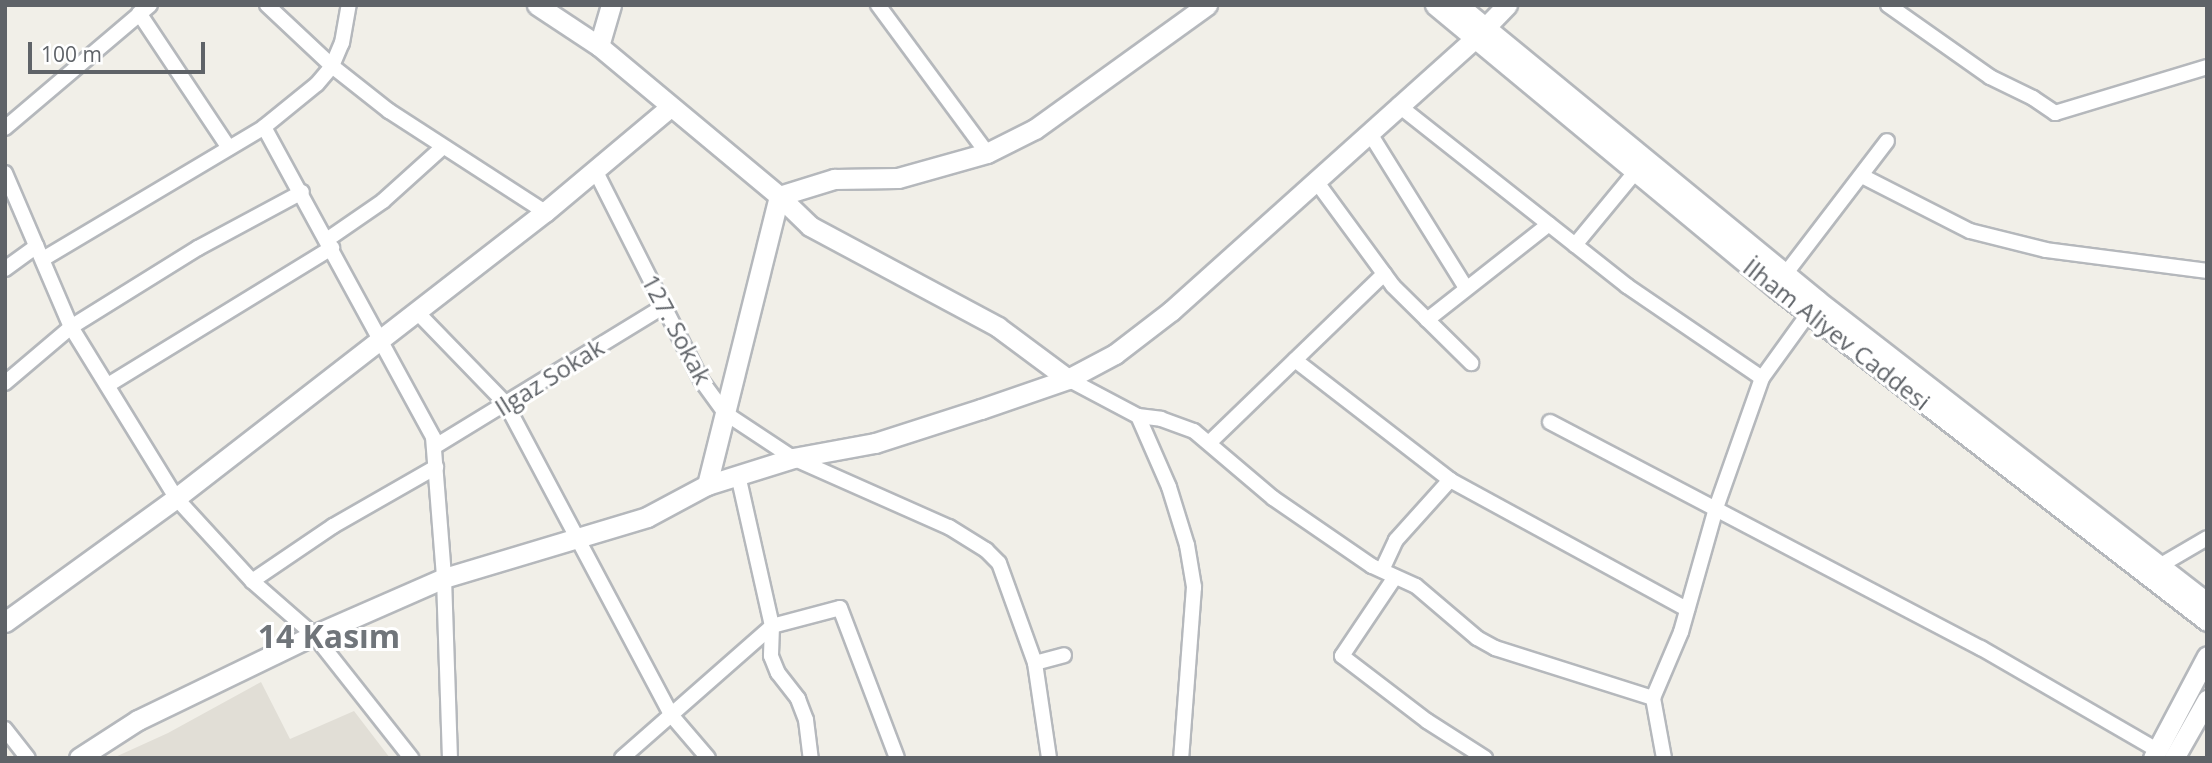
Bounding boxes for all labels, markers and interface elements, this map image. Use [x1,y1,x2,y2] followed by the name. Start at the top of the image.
[32,28,208,72] scale bar
[41,40,102,68] text: 100 m
[1738,252,1936,416] street label: İlham Aliyev Caddesi
[636,269,718,389] street label: 127. Sokak
[489,332,609,422] street label: Ilgaz Sokak
[258,617,400,655] district label: 14 Kasım

